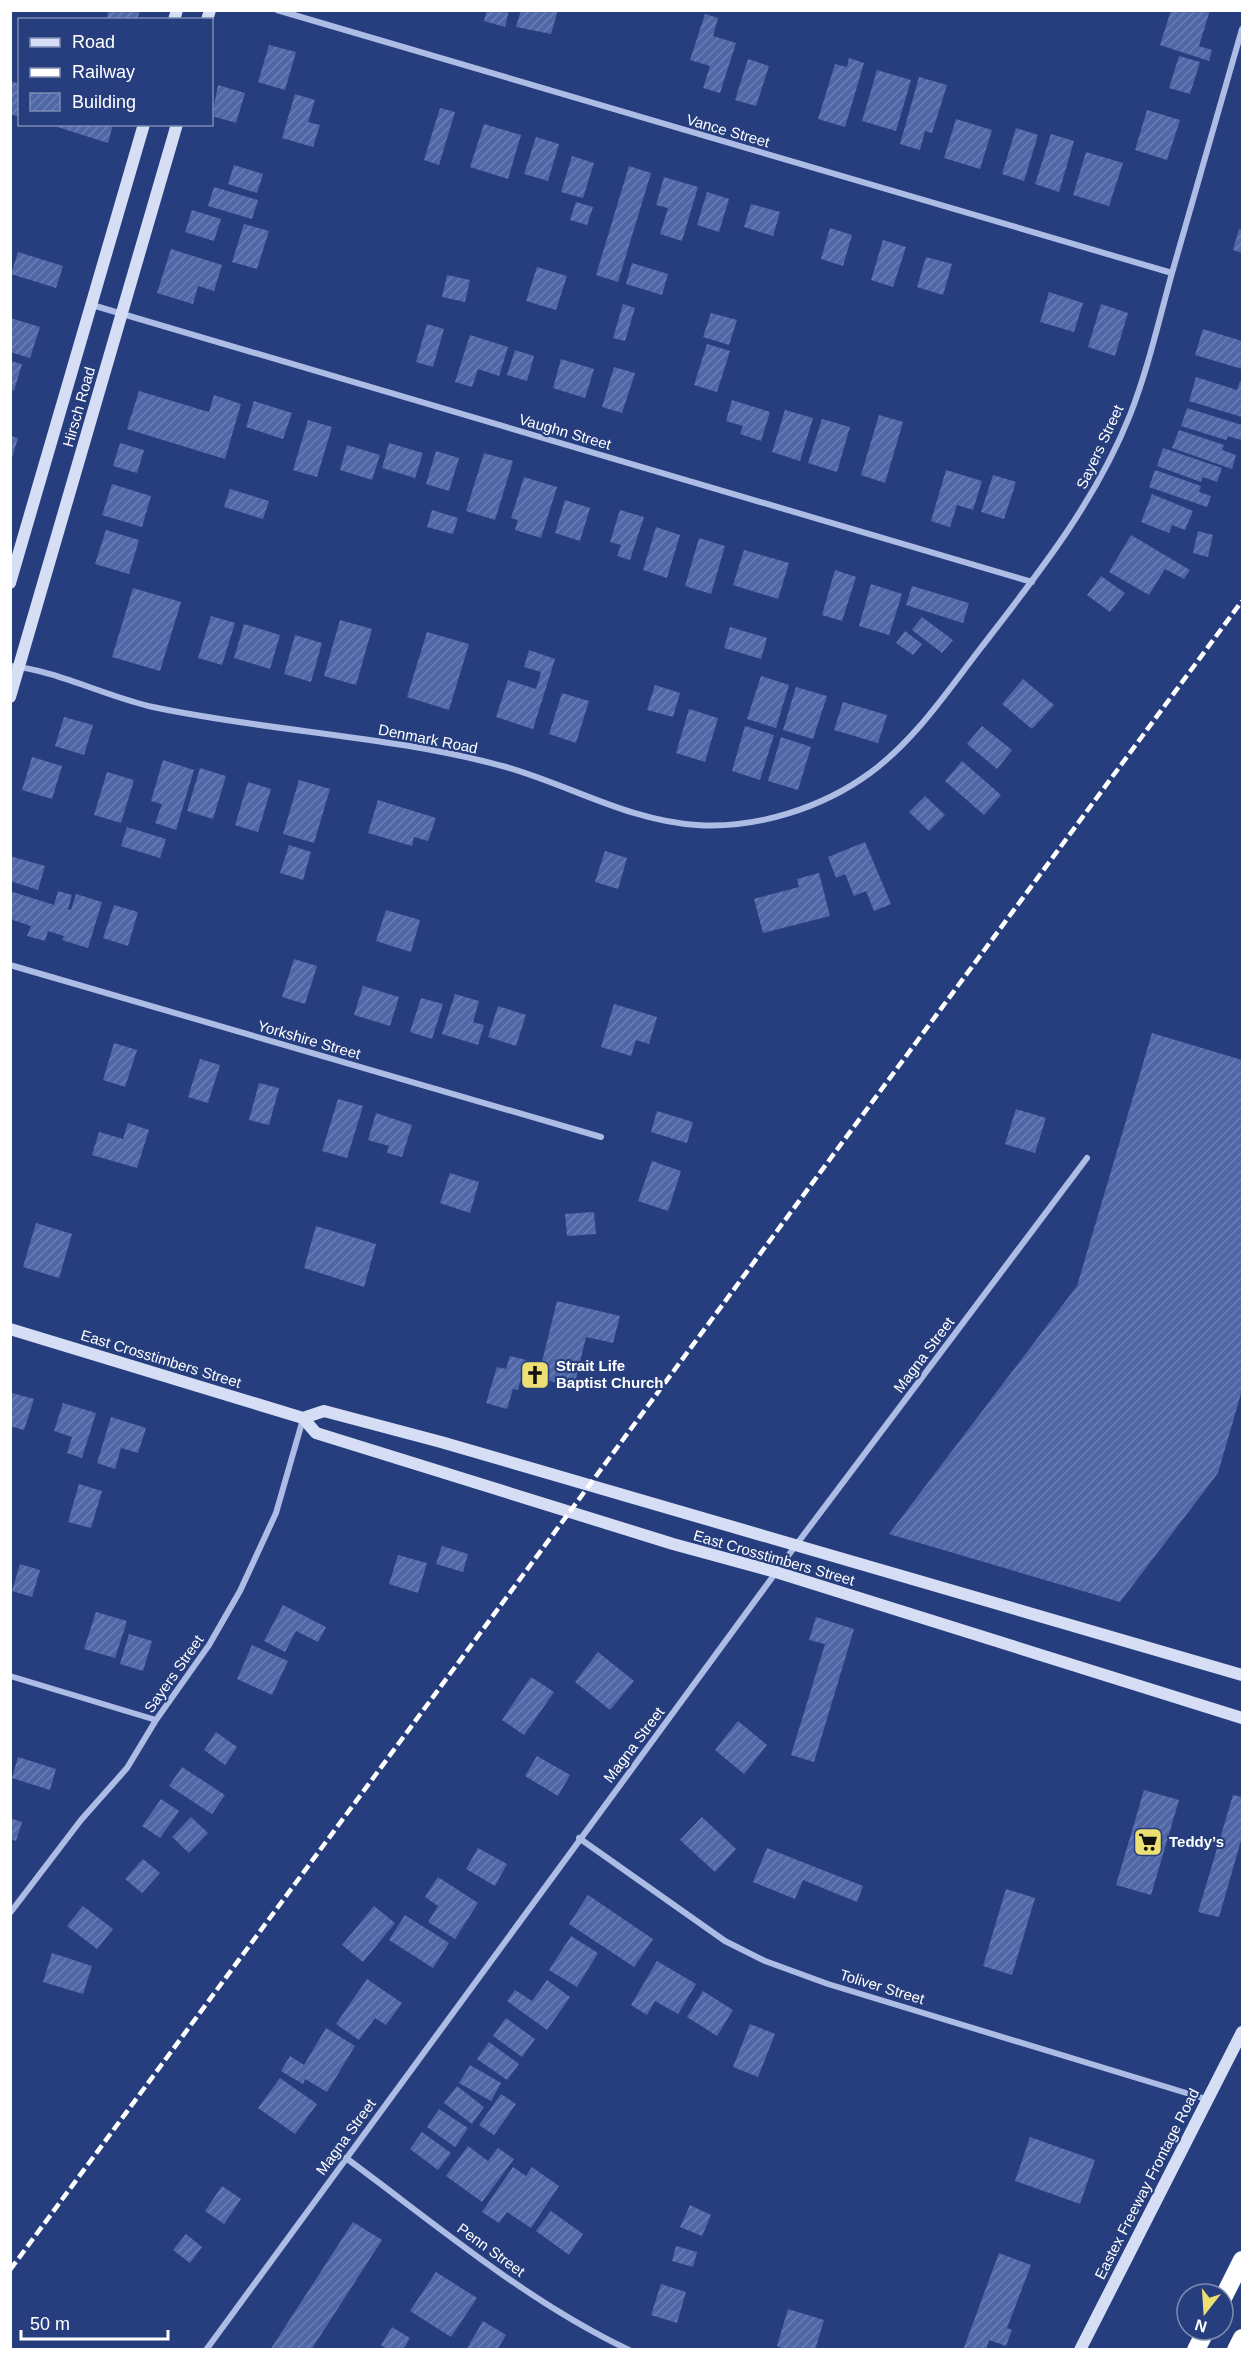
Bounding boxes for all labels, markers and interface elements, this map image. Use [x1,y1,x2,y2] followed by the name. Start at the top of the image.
[18,18,213,126] legend
[72,32,115,52] text: Road
[72,62,135,82] text: Railway
[72,92,136,112] text: Building
[685,111,772,151] street label: Vance Street
[59,365,98,449] street label: Hirsch Road
[1073,401,1127,492] street label: Sayers Street
[517,410,614,453] street label: Vaughn Street
[377,721,479,756] street label: Denmark Road
[256,1017,363,1063] street label: Yorkshire Street
[890,1313,958,1396] street label: Magna Street
[79,1326,244,1391] street label: East Crosstimbers Street
[556,1357,664,1391] place label: Strait Life Baptist Church
[519,1359,551,1391] church icon: Strait Life Baptist Church
[692,1526,857,1589] street label: East Crosstimbers Street
[141,1631,207,1716] street label: Sayers Street
[600,1703,668,1786] street label: Magna Street
[1132,1826,1164,1858] supermarket icon: Teddy’s
[1169,1833,1224,1850] place label: Teddy’s
[838,1966,927,2008] street label: Toliver Street
[1091,2086,1202,2282] street label: Eastex Freeway Frontage Road
[312,2095,379,2178] street label: Magna Street
[454,2219,529,2280] street label: Penn Street
[1175,2282,1235,2342] north arrow
[21,2303,168,2341] scale bar
[30,2314,70,2334] text: 50 m
[1193,2316,1209,2336] text: N

